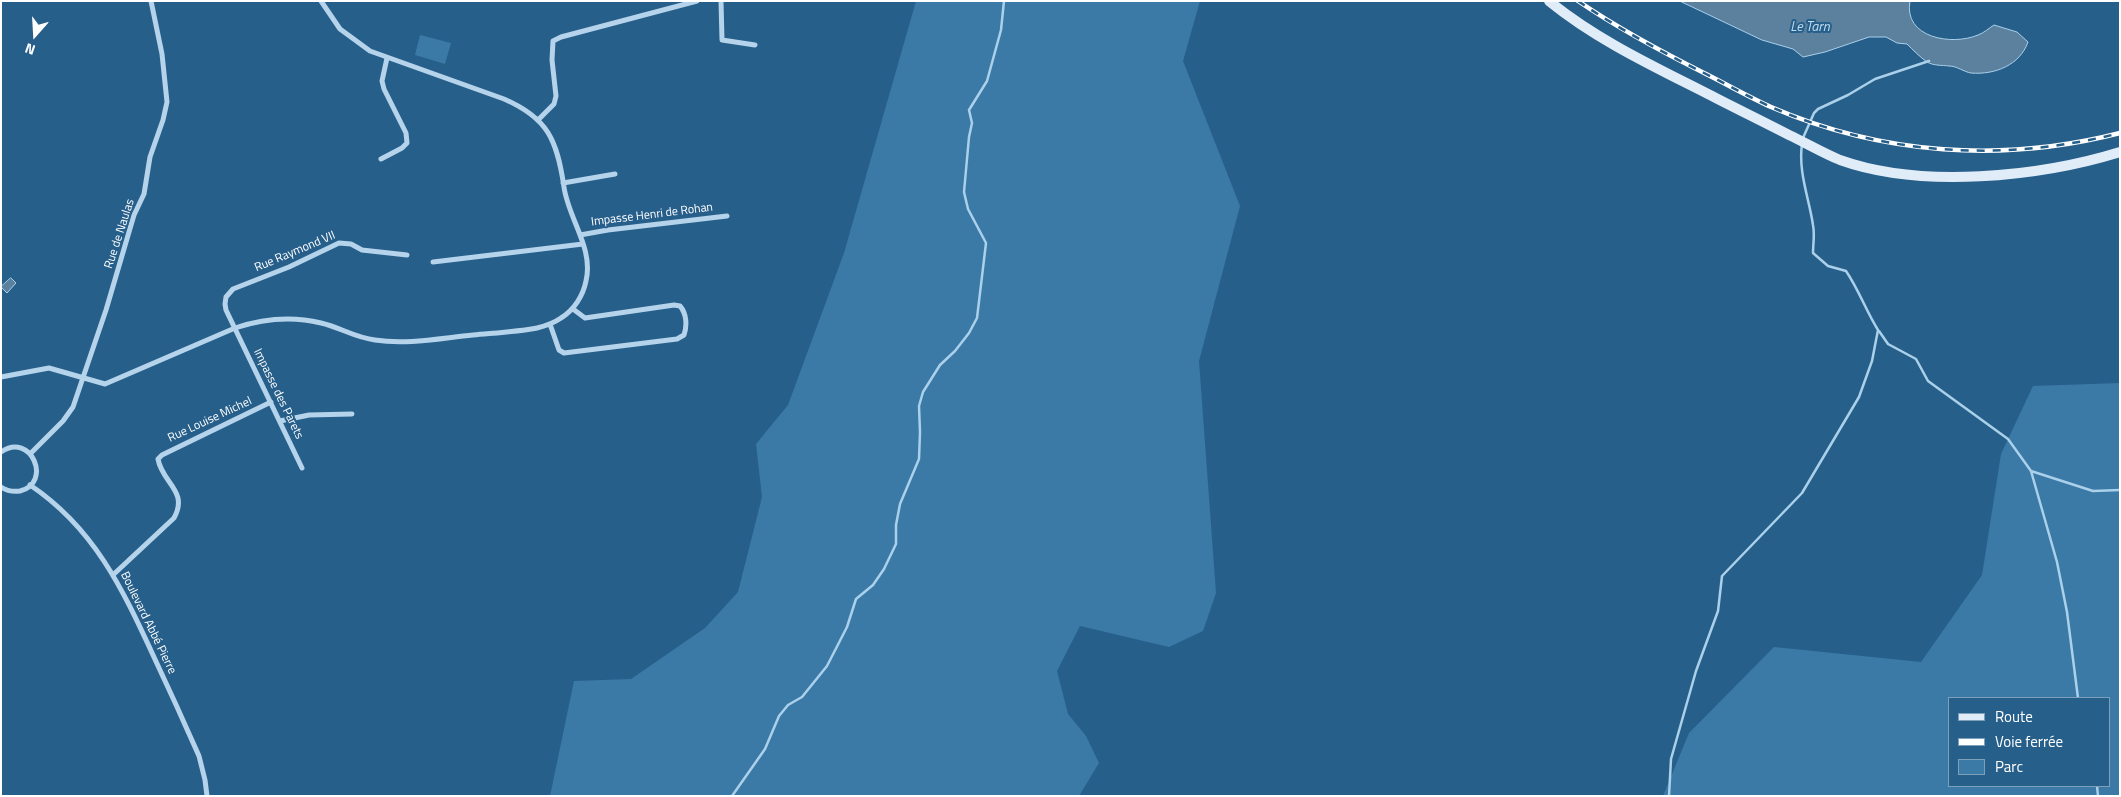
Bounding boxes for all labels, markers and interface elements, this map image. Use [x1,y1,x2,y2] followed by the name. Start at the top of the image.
[10,10,60,60] north arrow
[1790,20,1830,36] water label: Le Tarn
[22,38,38,61] text: N
[102,197,138,271] street label: Rue de Naulas
[590,200,714,230] street label: Impasse Henri de Rohan
[252,229,338,275] street label: Rue Raymond VII
[250,346,306,442] street label: Impasse des Parets
[166,394,254,446] street label: Rue Louise Michel
[117,569,179,677] street label: Boulevard Abbé Pierre
[1948,697,2111,787] legend
[1995,705,2033,728] text: Route
[1995,730,2063,753] text: Voie ferrée
[1995,755,2023,778] text: Parc

